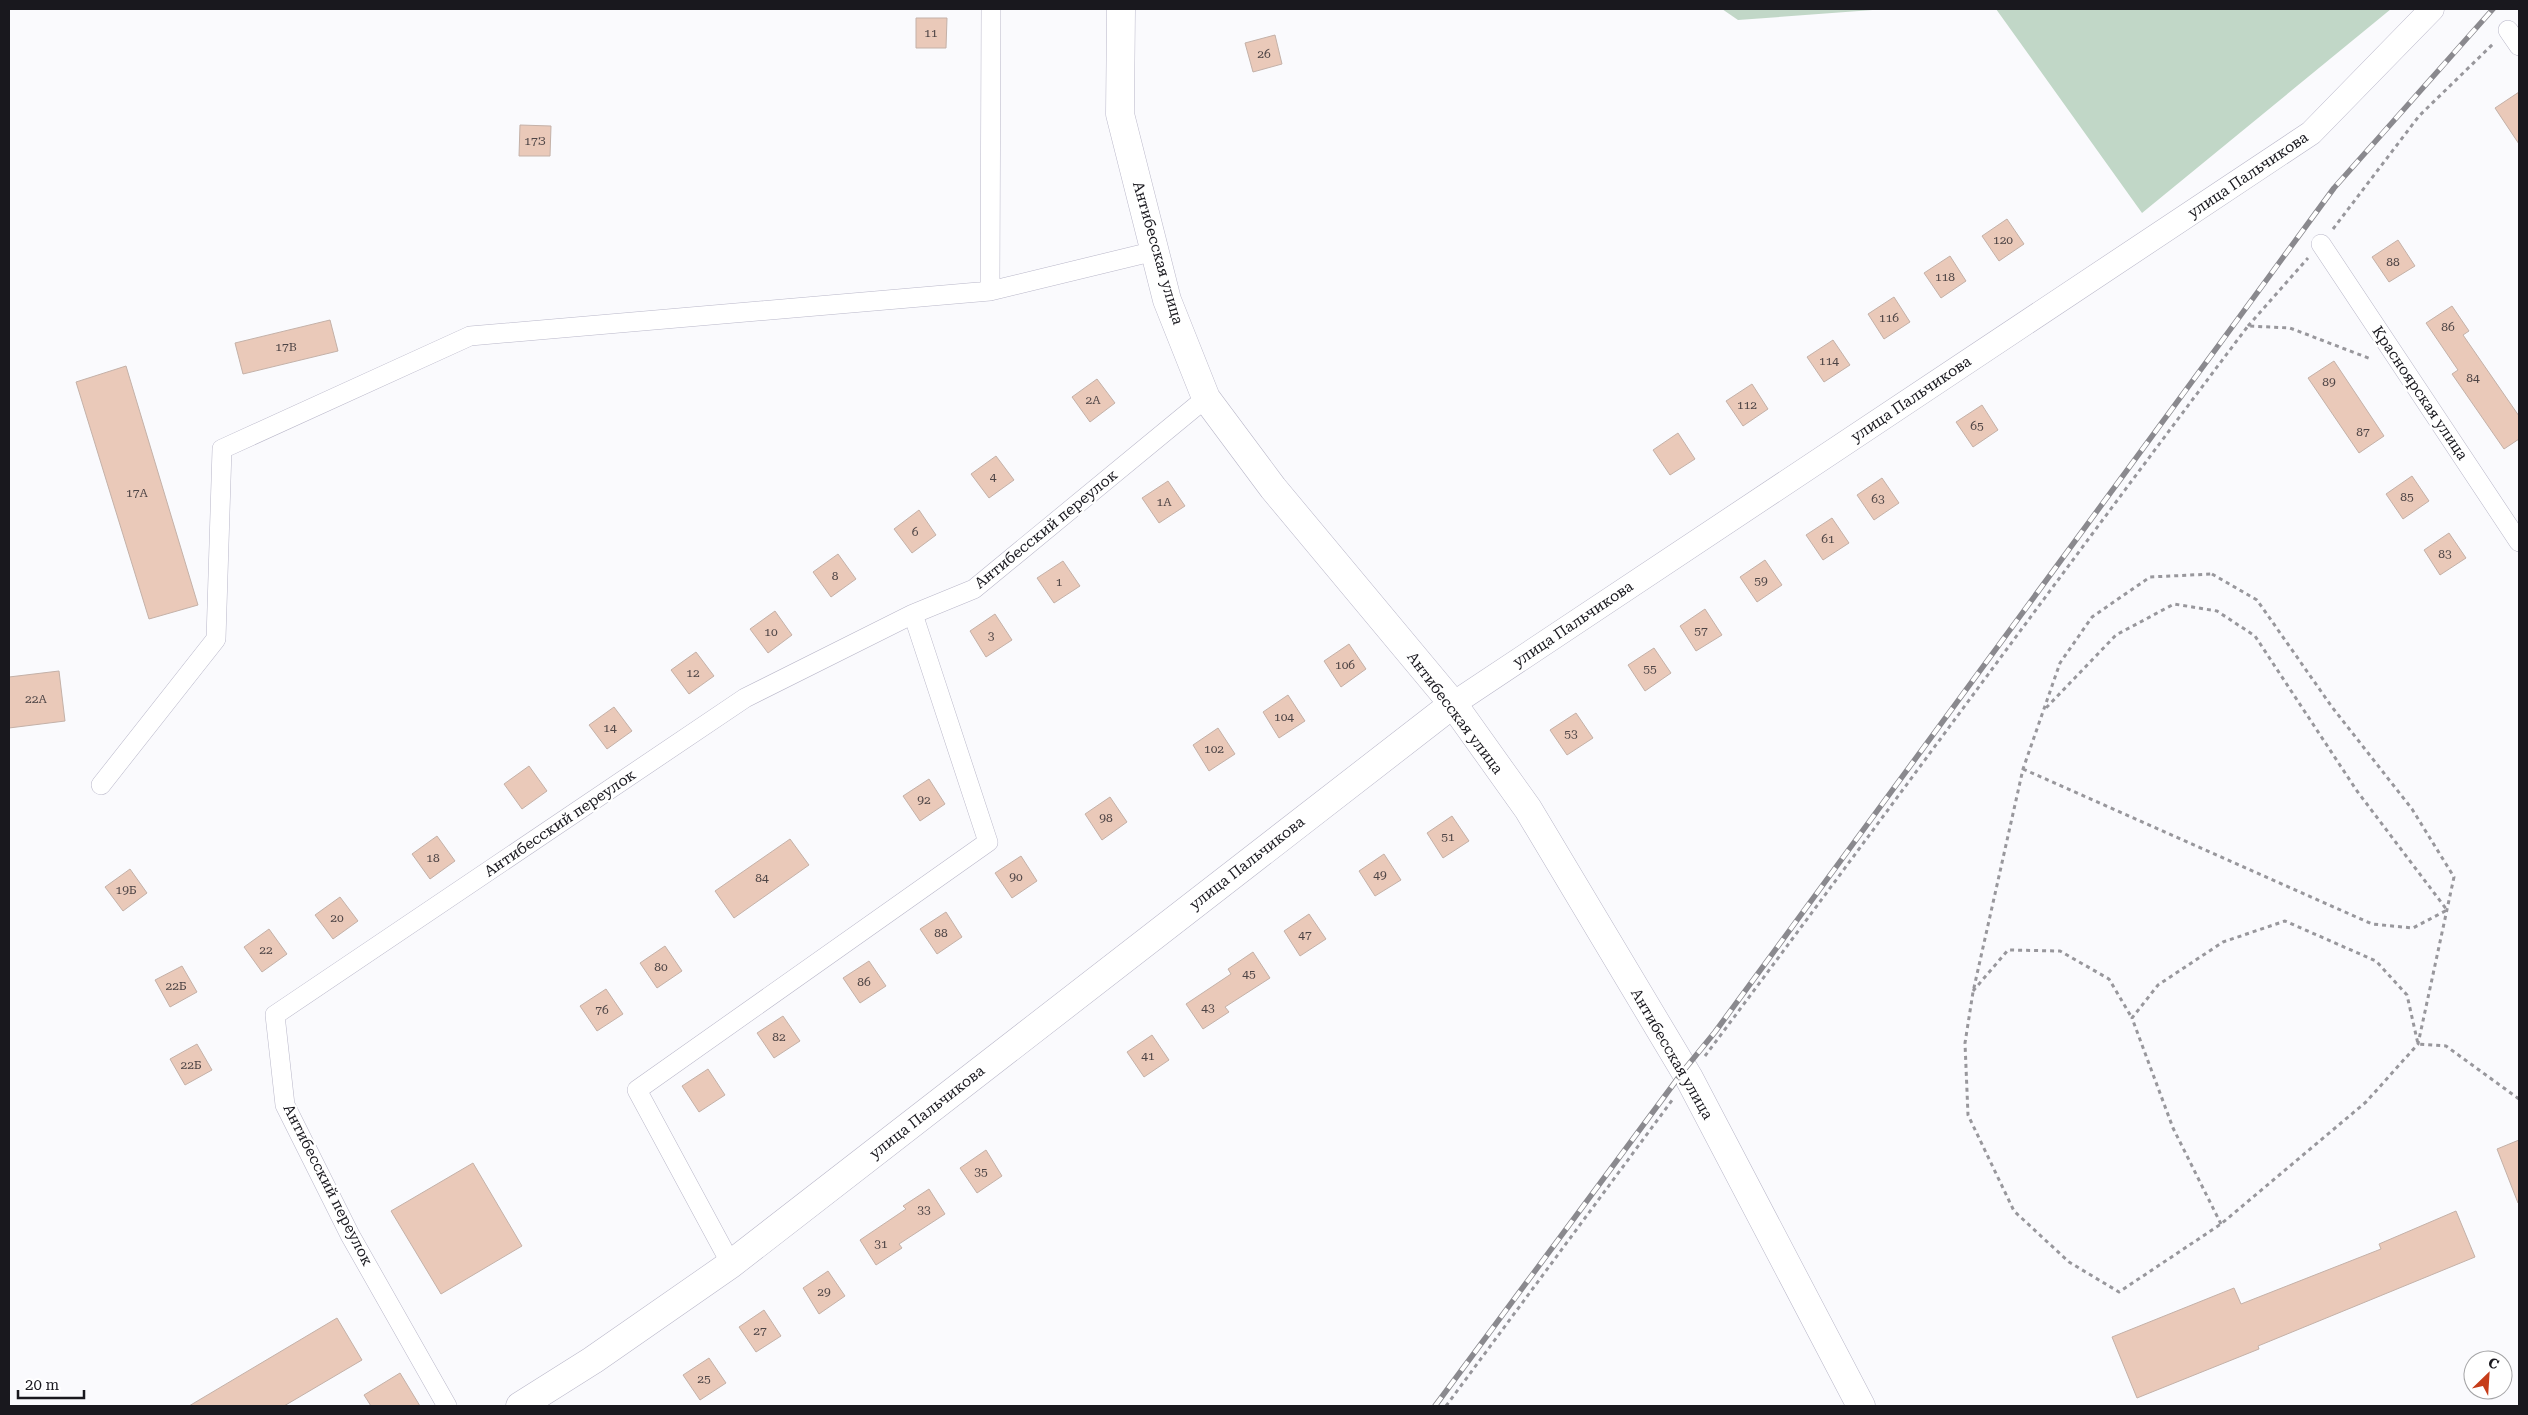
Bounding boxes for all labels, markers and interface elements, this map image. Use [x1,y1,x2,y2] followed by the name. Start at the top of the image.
[924,26,938,40] house number: 11
[1257,47,1271,61] house number: 26
[2184,128,2312,222] street label: улица Пальчикова
[524,134,546,148] house number: 17З
[1129,179,1187,327] street label: Антибесская улица
[1993,233,2013,247] house number: 120
[2386,255,2400,269] house number: 88
[1935,270,1955,284] house number: 118
[1879,311,1899,325] house number: 116
[2441,320,2455,334] house number: 86
[2368,323,2472,463] street label: Красноярская улица
[275,340,297,354] house number: 17В
[1847,352,1975,446] street label: улица Пальчикова
[1819,354,1839,368] house number: 114
[2466,371,2480,385] house number: 84
[2322,375,2336,389] house number: 89
[1085,393,1101,407] house number: 2А
[1737,398,1757,412] house number: 112
[1970,419,1984,433] house number: 65
[2356,425,2370,439] house number: 87
[971,465,1122,592] street label: Антибесский переулок
[990,470,997,484] house number: 4
[126,486,149,500] house number: 17А
[2400,490,2414,504] house number: 85
[1871,492,1885,506] house number: 63
[1156,495,1172,509] house number: 1А
[912,525,919,539] house number: 6
[1821,532,1835,546] house number: 61
[2438,547,2452,561] house number: 83
[832,569,839,583] house number: 8
[1754,574,1768,588] house number: 59
[1056,575,1063,589] house number: 1
[1509,577,1637,671] street label: улица Пальчикова
[1694,624,1708,638] house number: 57
[764,625,778,639] house number: 10
[988,629,995,643] house number: 3
[1403,648,1507,778] street label: Антибесская улица
[1335,658,1355,672] house number: 106
[1643,662,1657,676] house number: 55
[686,666,700,680] house number: 12
[25,692,48,706] house number: 22А
[1274,710,1294,724] house number: 104
[603,721,617,735] house number: 14
[1564,727,1578,741] house number: 53
[1204,742,1224,756] house number: 102
[481,765,640,880] street label: Антибесский переулок
[917,793,931,807] house number: 92
[1099,811,1113,825] house number: 98
[1186,812,1308,914] street label: улица Пальчикова
[1441,830,1455,844] house number: 51
[426,851,440,865] house number: 18
[1373,868,1387,882] house number: 49
[1009,870,1023,884] house number: 90
[755,871,769,885] house number: 84
[115,883,137,897] house number: 19Б
[330,911,344,925] house number: 20
[934,926,948,940] house number: 88
[1298,928,1312,942] house number: 47
[259,943,273,957] house number: 22
[654,960,668,974] house number: 80
[1242,967,1256,981] house number: 45
[857,975,871,989] house number: 86
[165,979,187,993] house number: 22Б
[1627,985,1717,1123] street label: Антибесская улица
[1201,1001,1215,1015] house number: 43
[595,1003,609,1017] house number: 76
[772,1030,786,1044] house number: 82
[1141,1049,1155,1063] house number: 41
[180,1058,202,1072] house number: 22Б
[866,1061,988,1163] street label: улица Пальчикова
[279,1101,377,1269] street label: Антибесский переулок
[974,1165,988,1179] house number: 35
[917,1203,931,1217] house number: 33
[874,1237,888,1251] house number: 31
[817,1285,831,1299] house number: 29
[753,1324,767,1338] house number: 27
[2463,1350,2513,1400] north arrow
[2486,1354,2501,1373] text: С
[18,1368,84,1400] scale bar
[697,1372,711,1386] house number: 25
[25,1376,60,1394] text: 20 m

